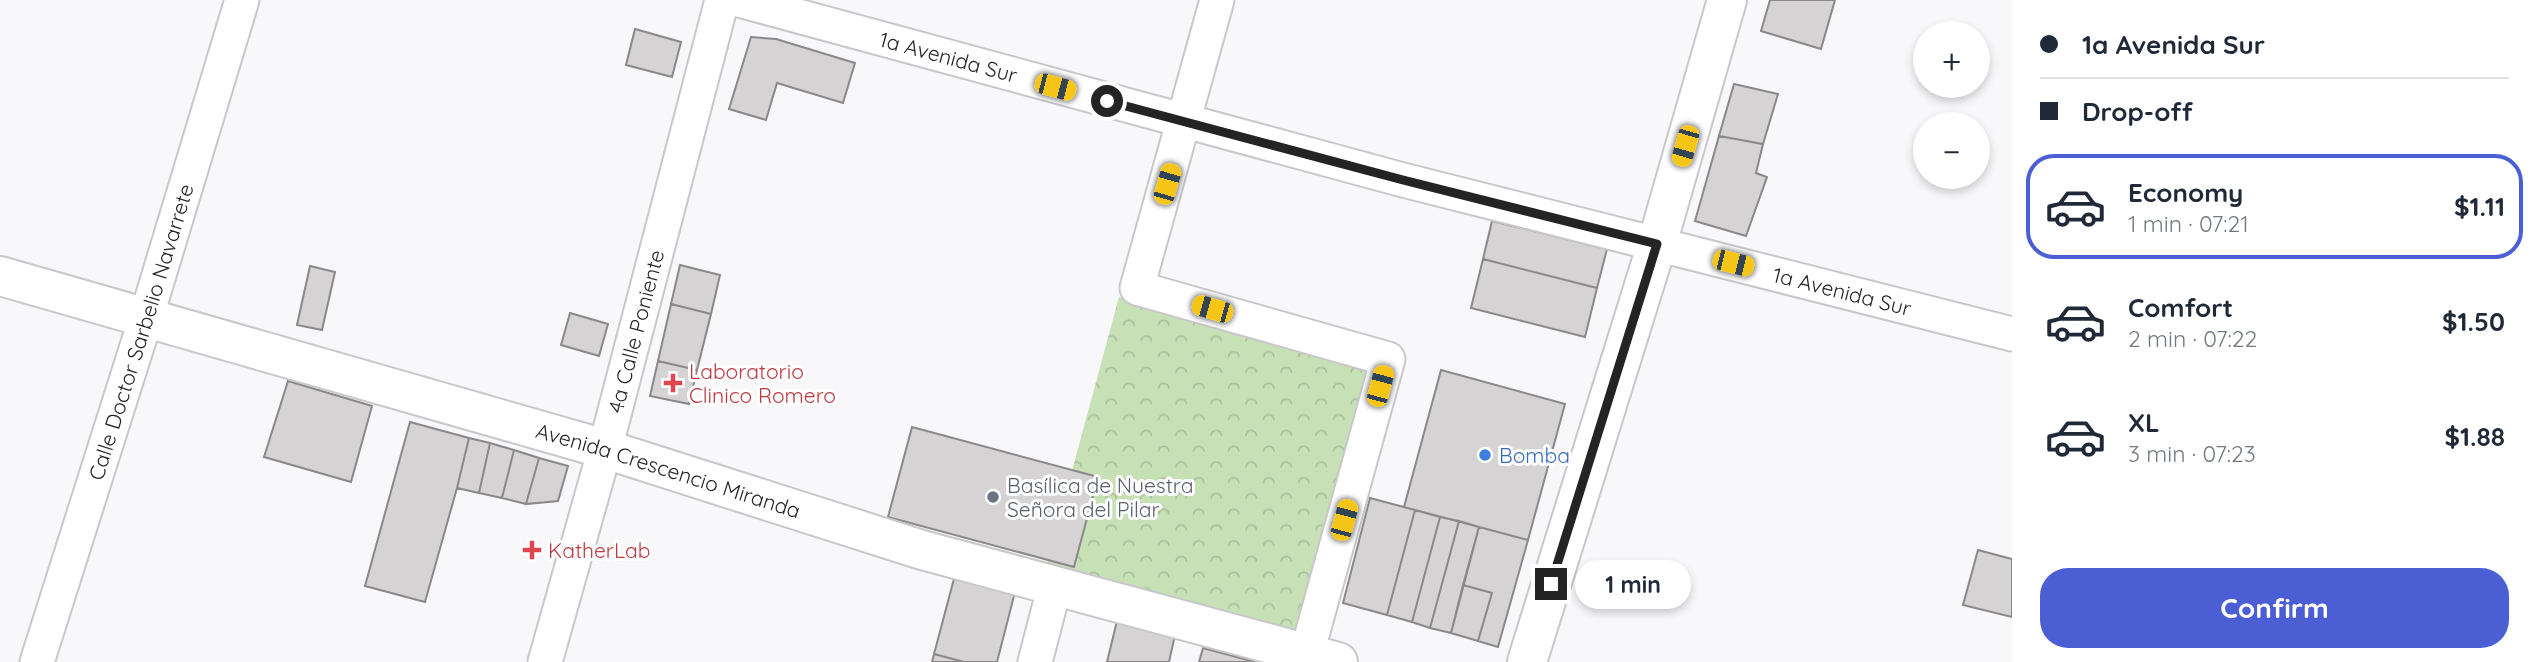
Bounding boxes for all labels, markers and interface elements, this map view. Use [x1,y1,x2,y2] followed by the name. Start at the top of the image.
[1913,21,1990,189] map controls
[1913,21,1990,98] button: +
[877,26,1020,88] street label: 1a Avenida Sur
[2082,28,2265,61] text: 1a Avenida Sur
[1032,71,1079,103] car
[1091,85,1123,117] route start
[2082,95,2193,128] text: Drop-off
[1913,112,1990,189] button: −
[1670,123,1701,169] car
[1152,161,1183,207] car
[2044,175,2107,238] icon: car
[2128,176,2243,209] text: Economy
[82,181,199,483] street label: Calle Doctor Sarbelio Navarrete
[2454,190,2505,223] text: $1.11
[2128,209,2249,238] text: 1 min · 07:21
[602,247,669,416] street label: 4a Calle Poniente
[1711,248,1756,278] car
[1770,261,1914,321] street label: 1a Avenida Sur
[2044,290,2107,353] icon: car
[2128,291,2233,324] text: Comfort
[1189,293,1236,325] car
[2442,305,2505,338] text: $1.50
[2128,324,2257,353] text: 2 min · 07:22
[689,358,836,408] place label: Laboratorio Clinico Romero
[1365,363,1396,409] car
[663,373,683,393] marker: Laboratorio Clinico Romero
[2044,405,2107,468] icon: car
[2128,406,2160,439] text: XL
[533,417,804,523] street label: Avenida Crescencio Miranda
[2444,420,2505,453] text: $1.88
[2128,439,2256,468] text: 3 min · 07:23
[1499,442,1570,468] place label: Bomba
[1477,447,1493,463] marker: Bomba
[1007,472,1193,522] place label: Basílica de Nuestra Señora del Pilar
[985,489,1001,505] marker: Basílica de Nuestra Señora del Pilar
[1329,497,1360,543] car
[548,537,651,563] place label: KatherLab
[522,540,542,560] marker: KatherLab
[1576,560,1691,608] callout: 1 min
[1535,568,1567,600] route end
[2040,568,2509,648] button: Confirm
[1605,570,1661,599] text: 1 min

